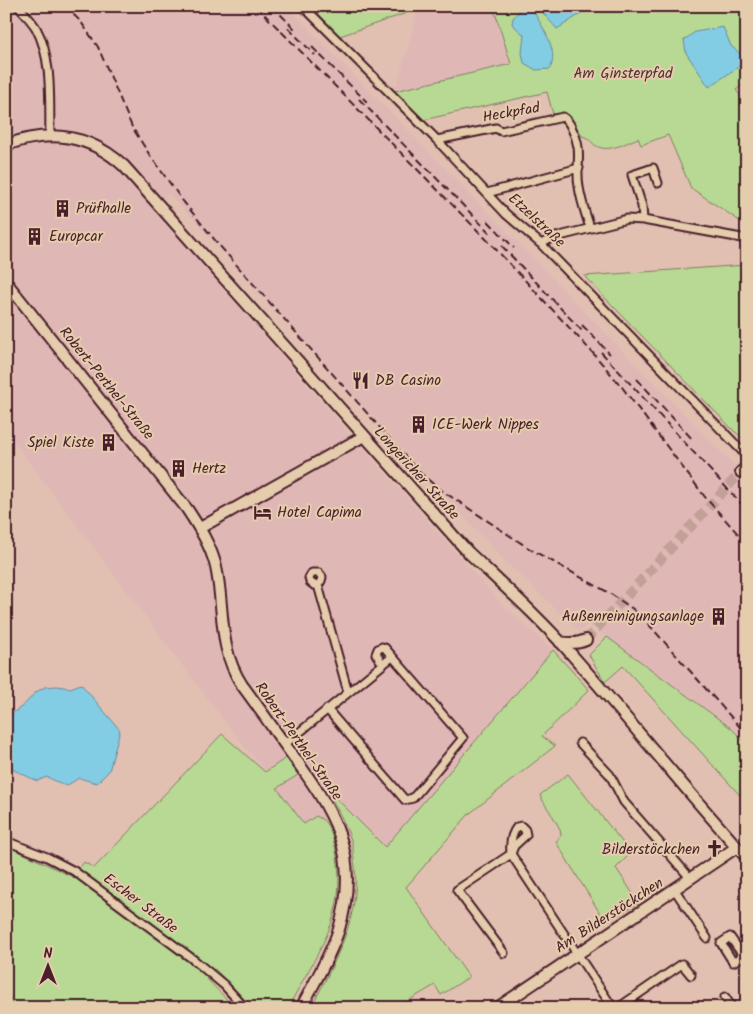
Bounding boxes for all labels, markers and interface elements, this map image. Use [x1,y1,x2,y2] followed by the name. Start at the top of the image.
[573,62,673,86] park label: Am Ginsterpfad
[481,96,542,130] street label: Heckpfad
[502,188,571,254] street label: Etzelstraße
[76,197,131,221] place label: Prüfhalle
[52,198,72,218] building icon: Prüfhalle
[49,225,104,249] place label: Europcar
[25,226,45,246] building icon: Europcar
[53,322,160,446] street label: Robert-Perthel-Straße
[375,369,441,393] place label: DB Casino
[351,370,371,390] restaurant icon: DB Casino
[432,413,540,437] place label: ICE-Werk Nippes
[408,414,428,434] building icon: ICE-Werk Nippes
[367,421,465,526] street label: Longericher Straße
[27,431,94,455] place label: Spiel Kiste
[98,432,118,452] building icon: Spiel Kiste
[192,457,227,481] place label: Hertz
[168,458,188,478] building icon: Hertz
[277,501,362,525] place label: Hotel Capima
[253,502,273,522] hotel icon: Hotel Capima
[562,605,704,629] place label: Außenreinigungsanlage
[708,606,728,626] building icon: Außenreinigungsanlage
[248,677,348,806] street label: Robert-Perthel-Straße
[602,838,700,862] place label: Bilderstöckchen
[704,839,724,859] church icon: Bilderstöckchen
[98,867,183,940] street label: Escher Straße
[550,872,669,960] street label: Am Bilderstöckchen
[22,942,72,992] north arrow
[44,943,53,965] text: N

